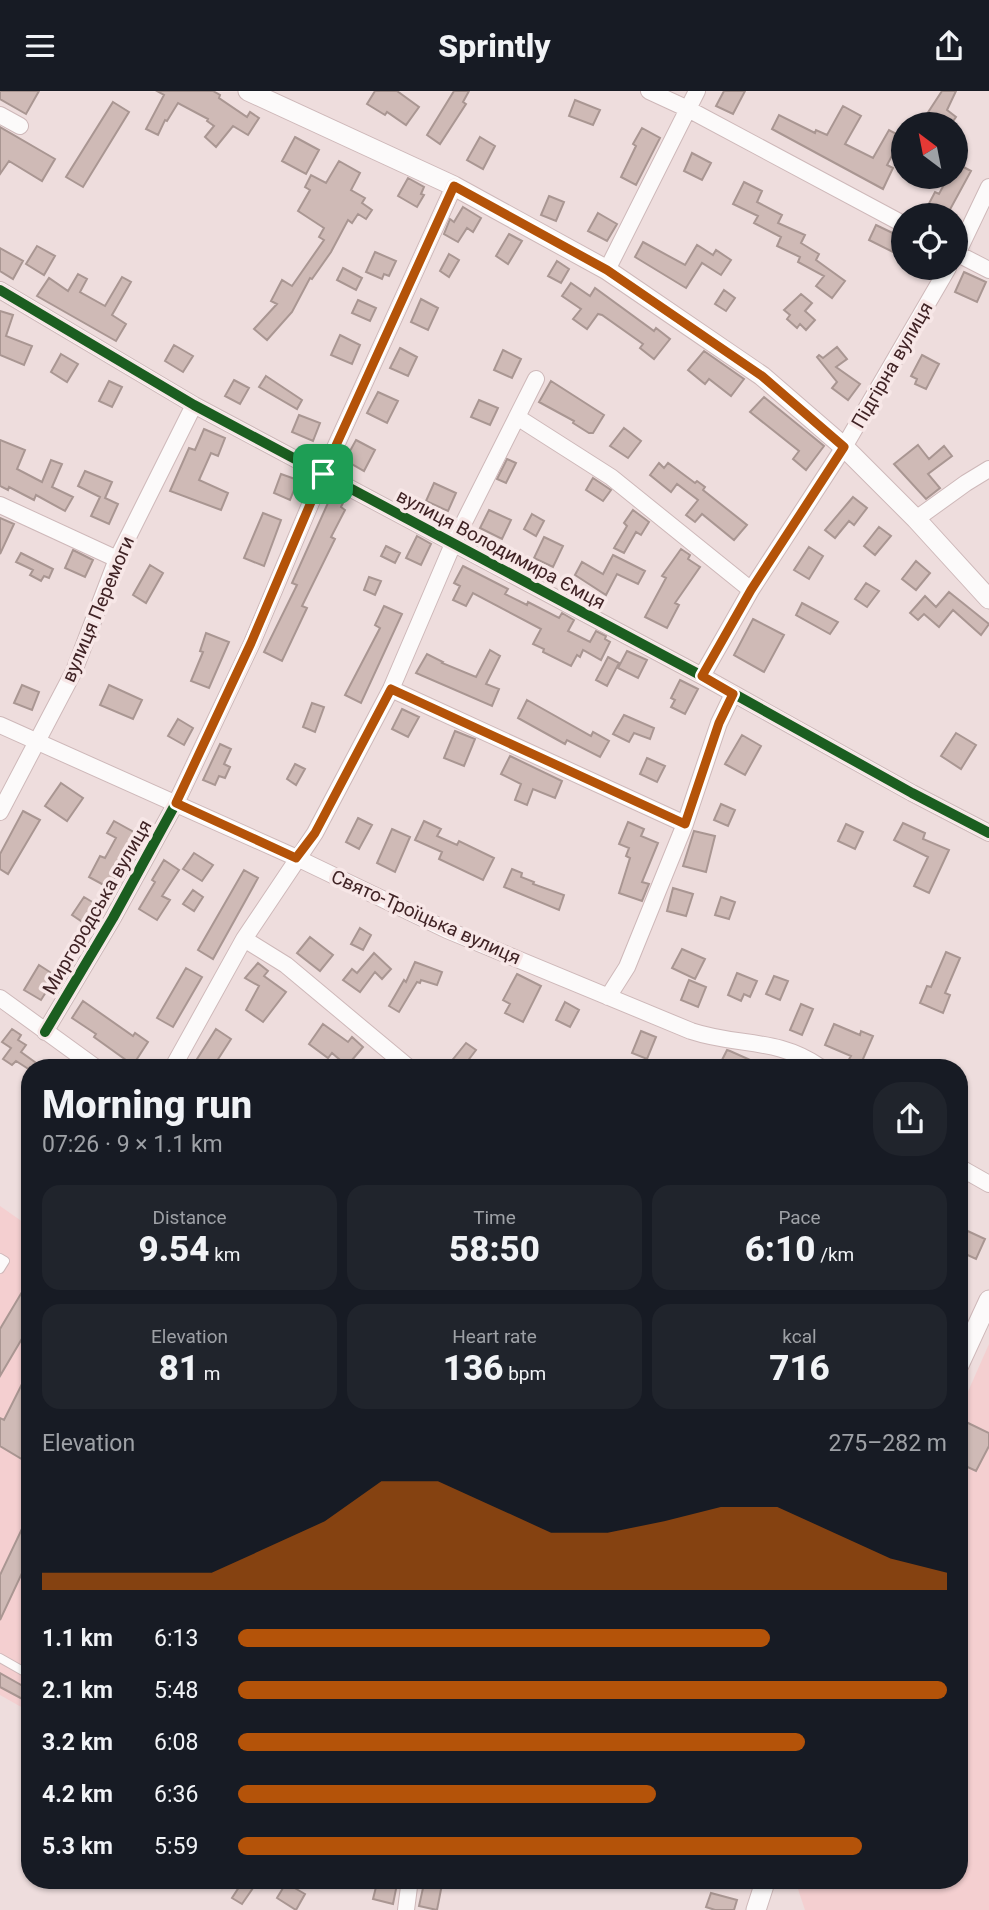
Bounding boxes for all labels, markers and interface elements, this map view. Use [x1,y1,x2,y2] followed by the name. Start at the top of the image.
[21,27,59,65] icon: menu
[438,27,551,65] text: Sprintly
[930,27,968,65] icon: share
[891,112,968,189] north arrow
[891,112,968,280] map controls
[891,203,968,280] button: locate
[847,298,937,432] street label: Підгірна вулиця
[293,444,353,504] pin
[304,455,342,493] icon: arrive
[393,484,609,614] street label: вулиця Володимира Ємця
[57,533,139,685] street label: вулиця Перемоги
[38,816,156,998] street label: Миргородська вулиця
[328,865,524,969] street label: Свято-Троїцька вулиця
[873,1082,947,1156] button: share
[42,1083,252,1127] text: Morning run
[42,1131,223,1158] text: 07:26 · 9 × 1.1 km
[153,1206,226,1229] text: Distance
[473,1206,516,1229] text: Time
[778,1206,821,1229] text: Pace
[139,1229,209,1270] text: 9.54
[449,1229,540,1270] text: 58:50
[745,1229,815,1270] text: 6:10
[209,1243,240,1266] text: km
[815,1243,854,1266] text: /km
[151,1325,228,1348] text: Elevation
[452,1325,537,1348] text: Heart rate
[782,1325,817,1348] text: kcal
[159,1348,199,1389] text: 81
[443,1348,503,1389] text: 136
[769,1348,830,1389] text: 716
[199,1362,220,1385] text: m
[503,1362,546,1385] text: bpm
[42,1430,135,1457] text: Elevation
[828,1430,947,1457] text: 275–282 m
[42,1625,113,1652] text: 1.1 km
[154,1625,198,1652] text: 6:13
[42,1677,113,1704] text: 2.1 km
[154,1677,198,1704] text: 5:48
[42,1729,113,1756] text: 3.2 km
[154,1729,198,1756] text: 6:08
[42,1781,113,1808] text: 4.2 km
[154,1781,198,1808] text: 6:36
[42,1833,113,1860] text: 5.3 km
[154,1833,198,1860] text: 5:59

